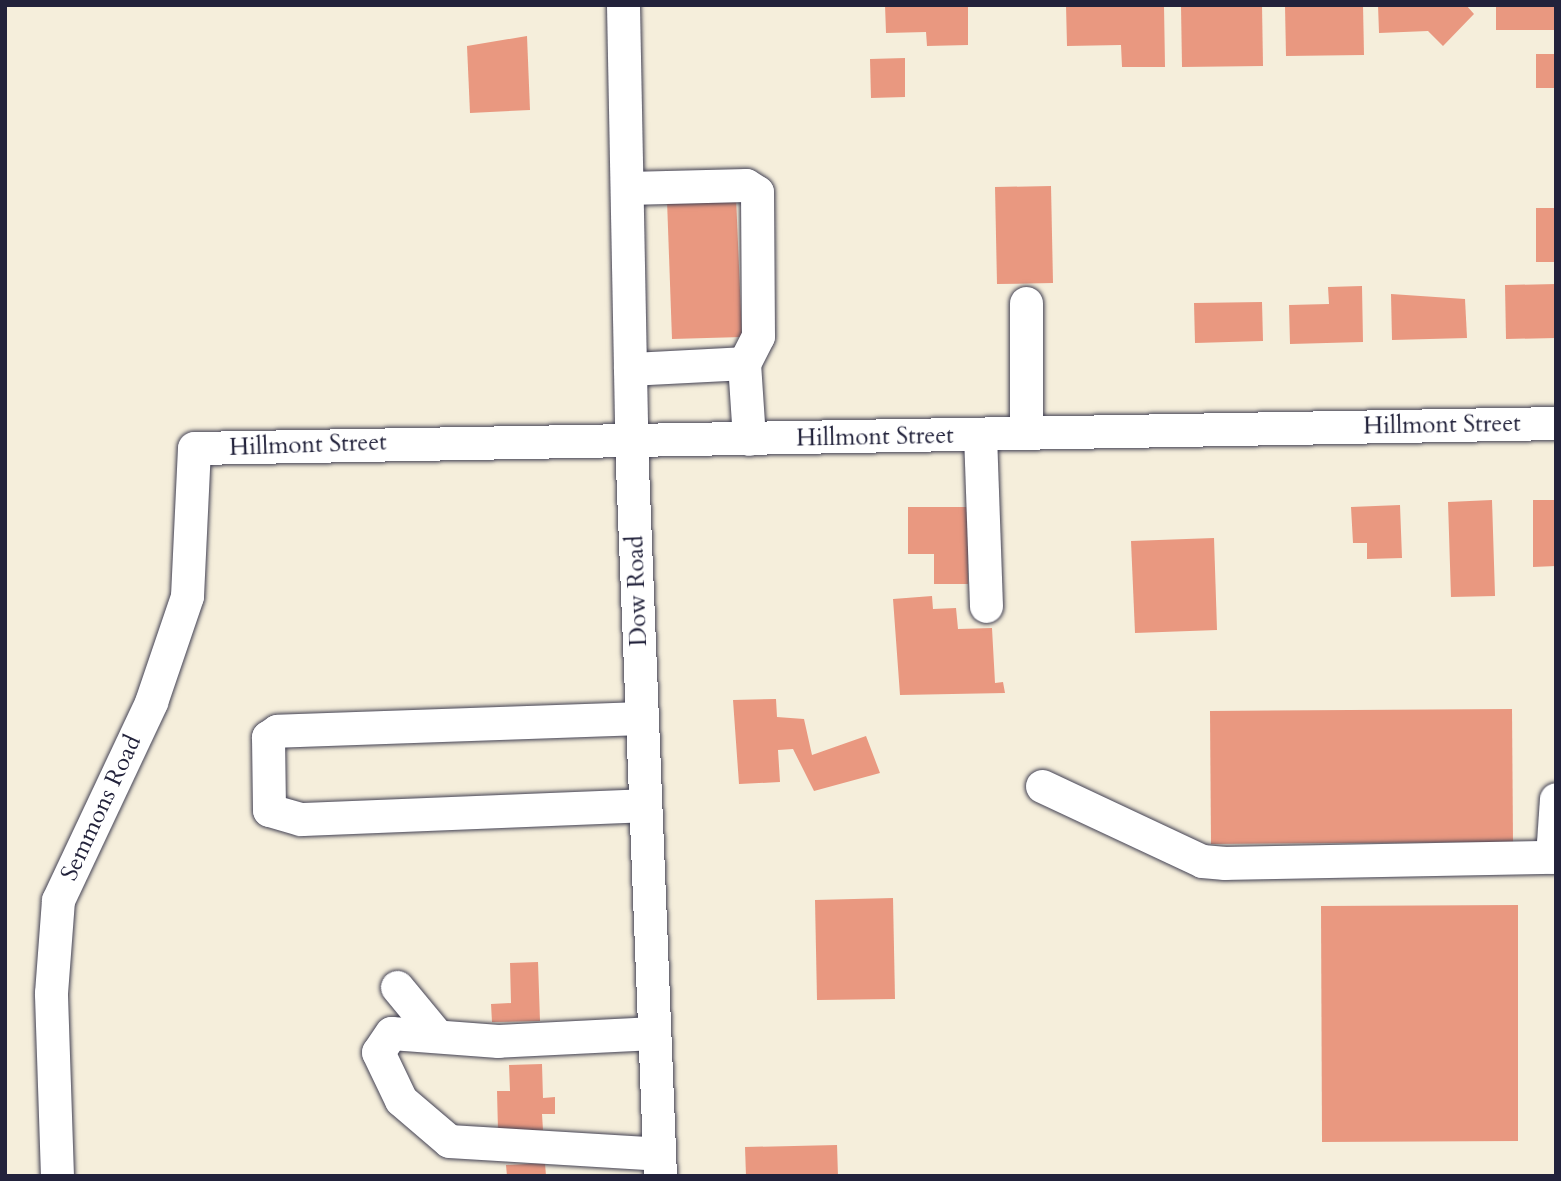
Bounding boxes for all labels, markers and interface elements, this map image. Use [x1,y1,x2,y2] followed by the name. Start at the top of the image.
[1363,409,1521,441] street label: Hillmont Street
[796,421,954,453] street label: Hillmont Street
[229,428,387,462] street label: Hillmont Street
[621,535,653,647] street label: Dow Road
[55,731,147,885] street label: Semmons Road

